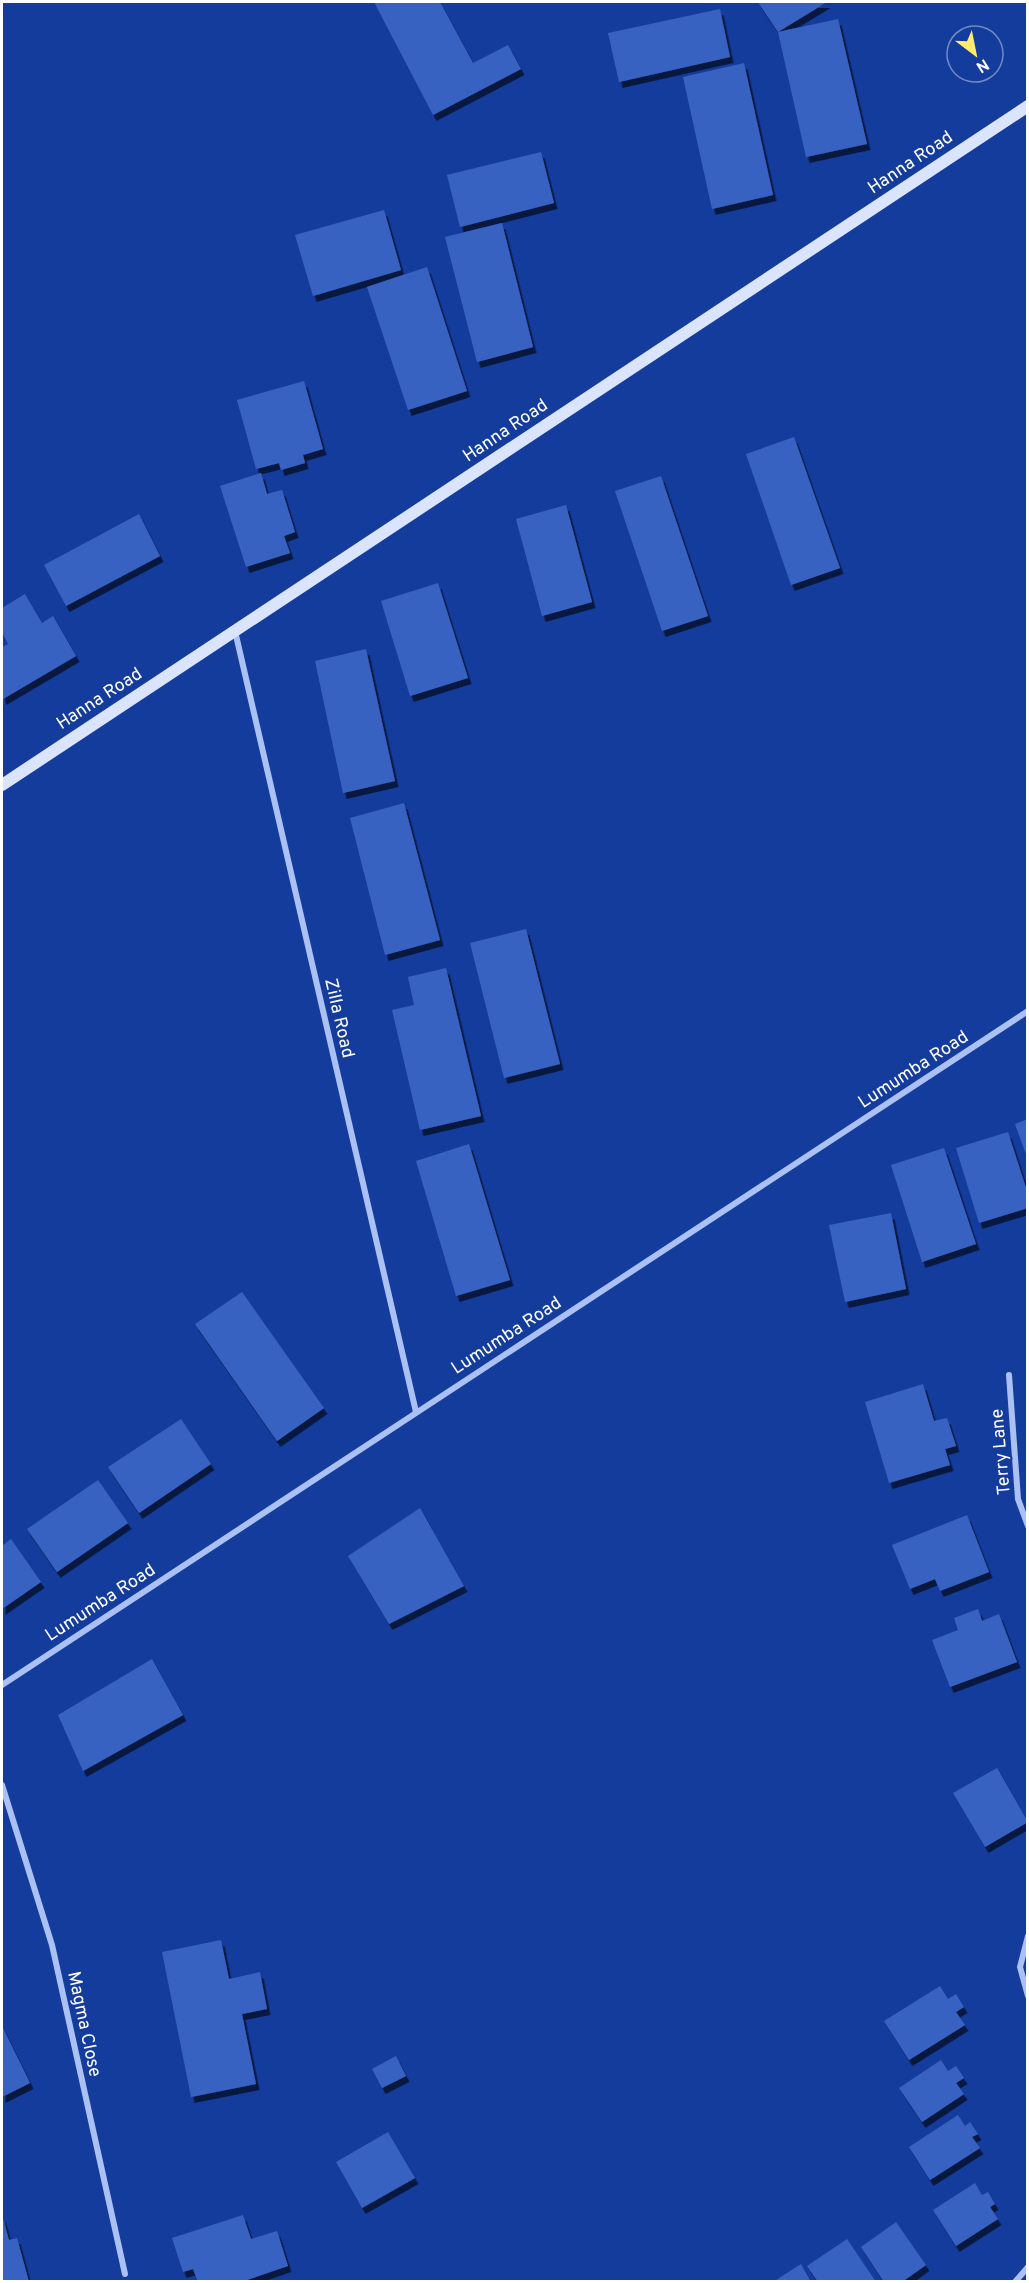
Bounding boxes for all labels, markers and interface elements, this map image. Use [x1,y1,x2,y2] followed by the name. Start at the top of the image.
[945,24,1005,84] north arrow
[972,53,992,77] text: N
[864,126,958,200] street label: Hanna Road
[459,394,553,468] street label: Hanna Road
[53,663,147,736] street label: Hanna Road
[318,976,359,1060] street label: Zilla Road
[854,1026,973,1114] street label: Lumumba Road
[447,1292,566,1380] street label: Lumumba Road
[986,1408,1017,1496] street label: Terry Lane
[41,1559,160,1647] street label: Lumumba Road
[61,1970,106,2079] street label: Magma Close

